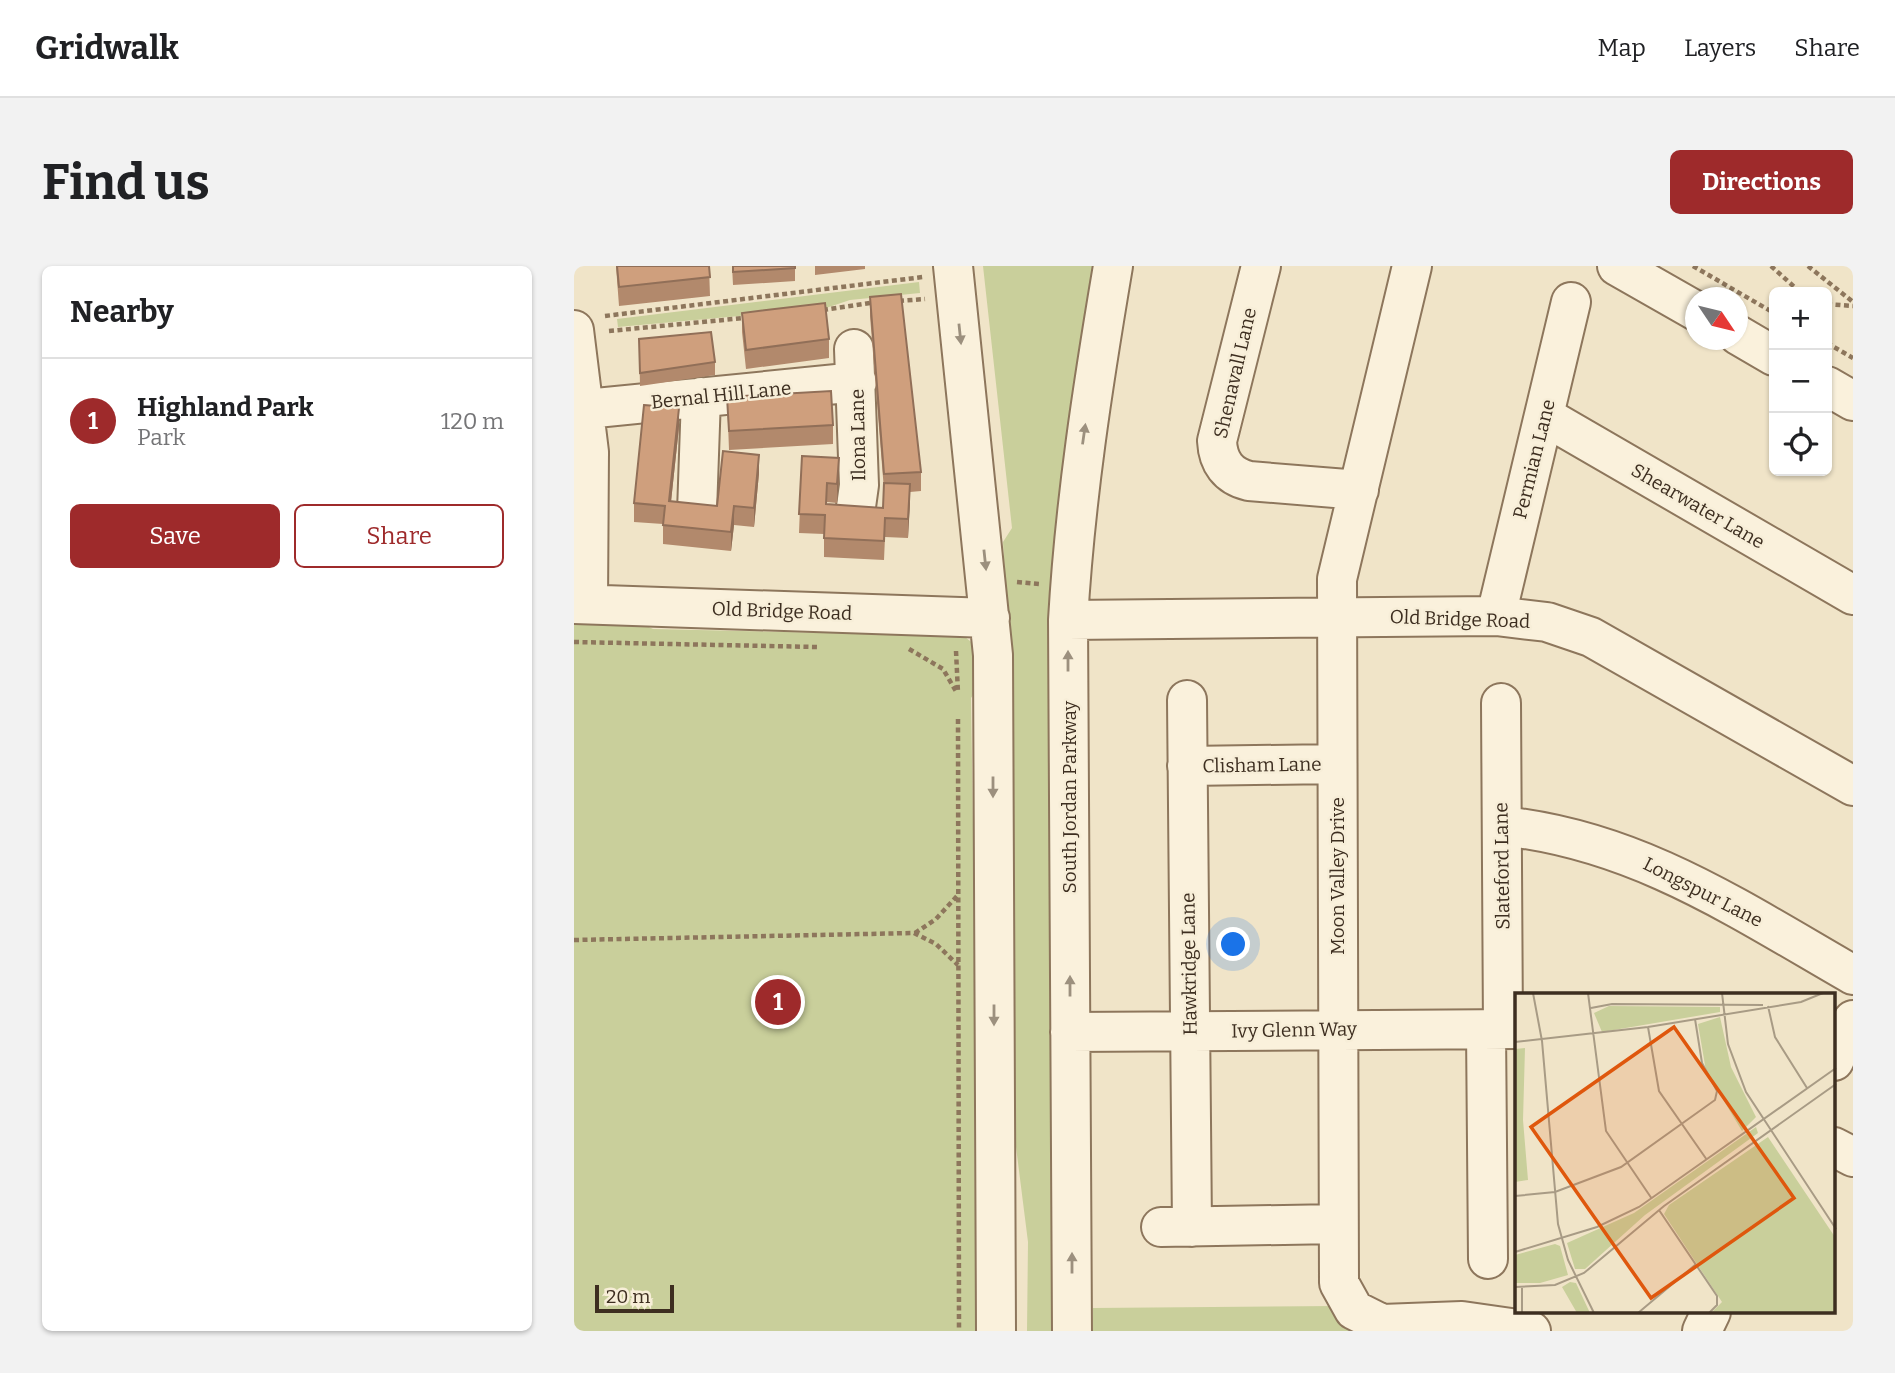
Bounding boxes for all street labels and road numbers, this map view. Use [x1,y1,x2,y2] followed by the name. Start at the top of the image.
[1209,305,1261,441] street label: Shenavall Lane
[650,376,792,414] street label: Bernal Hill Lane
[846,389,870,481] street label: Ilona Lane
[1508,397,1560,521] street label: Permian Lane
[1627,459,1769,553] street label: Shearwater Lane
[711,597,853,625] street label: Old Bridge Road
[1389,605,1531,633] street label: Old Bridge Road
[1058,700,1081,893] street label: South Jordan Parkway
[1202,752,1322,778] street label: Clisham Lane
[1326,797,1349,955] street label: Moon Valley Drive
[1489,802,1515,930] street label: Slateford Lane
[1639,852,1767,932] street label: Longspur Lane
[1176,892,1202,1036] street label: Hawkridge Lane
[1231,1017,1358,1043] street label: Ivy Glenn Way

